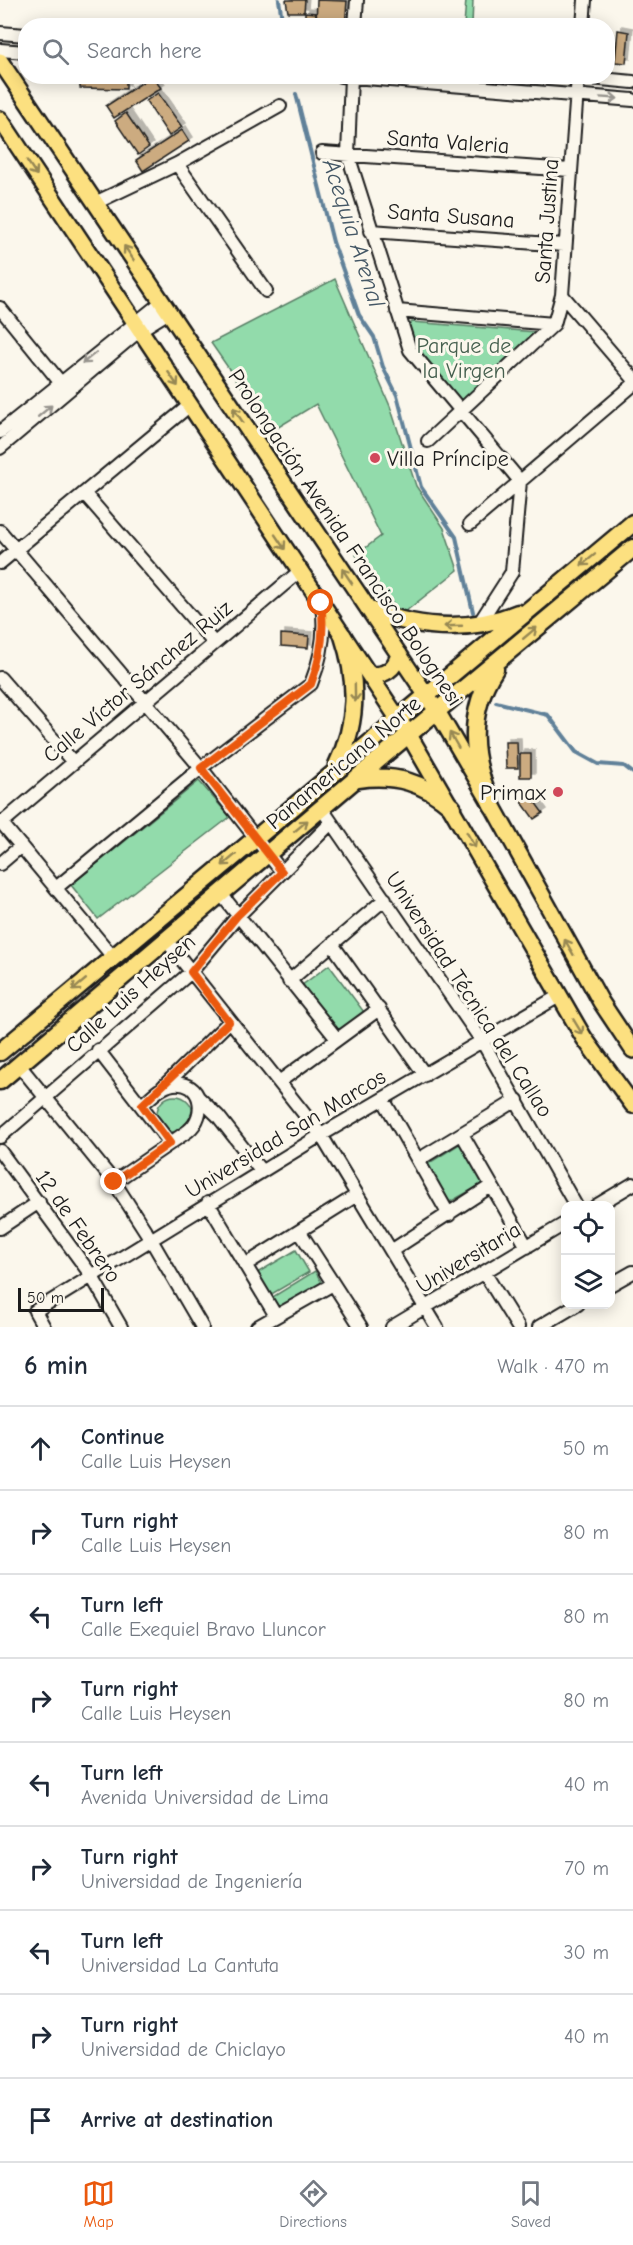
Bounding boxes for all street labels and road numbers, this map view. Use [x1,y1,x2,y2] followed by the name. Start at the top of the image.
[386,125,510,159] street label: Santa Valeria
[530,158,564,284] street label: Santa Justina
[386,199,515,233] street label: Santa Susana
[222,364,468,711] street label: Prolongación Avenida Francisco Bolognesi
[38,595,238,768] street label: Calle Víctor Sánchez Ruiz
[261,691,426,835] street label: Panamericana Norte
[380,867,558,1122] street label: Universidad Técnica del Callao
[61,929,201,1059] street label: Calle Luis Heysen
[181,1064,390,1204] street label: Universidad San Marcos
[30,1165,126,1288] street label: 12 de Febrero
[412,1217,525,1299] street label: Universitaria

